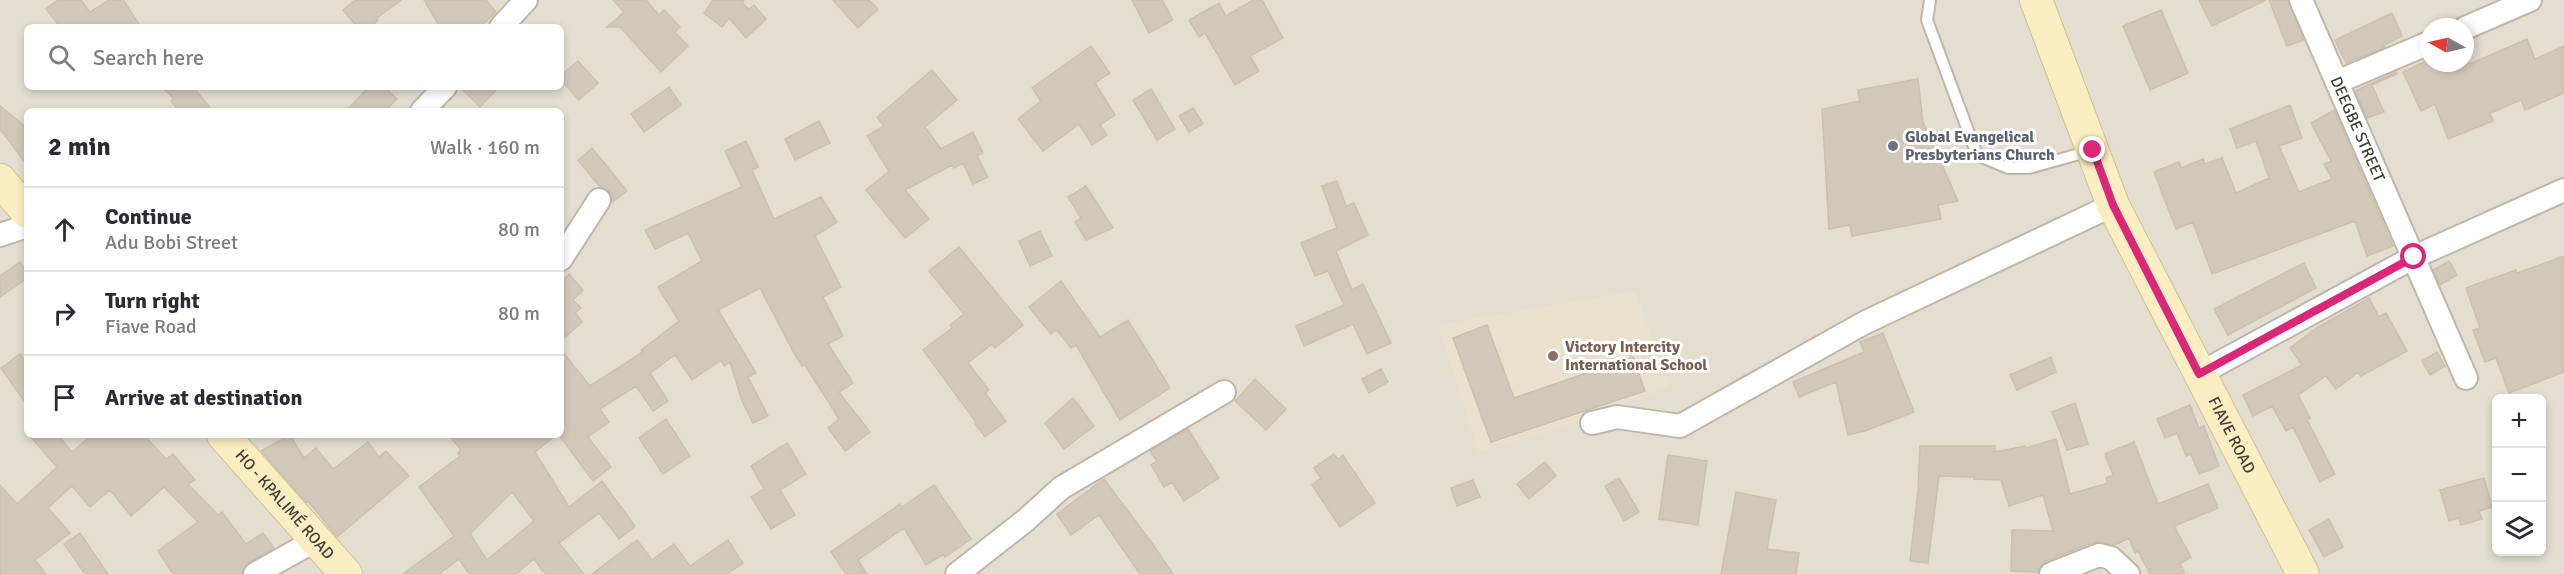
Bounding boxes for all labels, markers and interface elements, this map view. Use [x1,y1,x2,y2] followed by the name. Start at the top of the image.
[2420,18,2474,72] north arrow
[24,24,564,90] search box
[45,41,78,74] icon: search
[93,44,204,71] text: Search here
[2326,73,2389,185] street label: DEEGBE STREET
[1905,127,2055,165] place label: Global Evangelical Presbyterians Church
[48,131,111,163] text: 2 min
[430,135,540,160] text: Walk · 160 m
[2079,136,2105,162] route end
[1886,139,1900,153] marker: Global Evangelical Presbyterians Church
[105,203,192,230] text: Continue
[48,213,81,246] icon: ahead
[498,217,540,242] text: 80 m
[105,230,238,255] text: Adu Bobi Street
[2400,243,2426,269] route start
[105,287,200,314] text: Turn right
[48,297,81,330] icon: right
[498,301,540,326] text: 80 m
[105,314,197,339] text: Fiave Road
[1565,337,1707,375] place label: Victory Intercity International School
[1546,349,1560,363] marker: Victory Intercity International School
[48,381,81,414] icon: arrive
[105,384,302,411] text: Arrive at destination
[2204,393,2260,477] street label: FIAVE ROAD
[2492,394,2546,556] map controls
[2492,394,2546,448] button: +
[231,446,338,564] street label: HO - KPALIMÉ ROAD
[2492,448,2546,502] button: −
[2492,502,2546,556] button: layers

